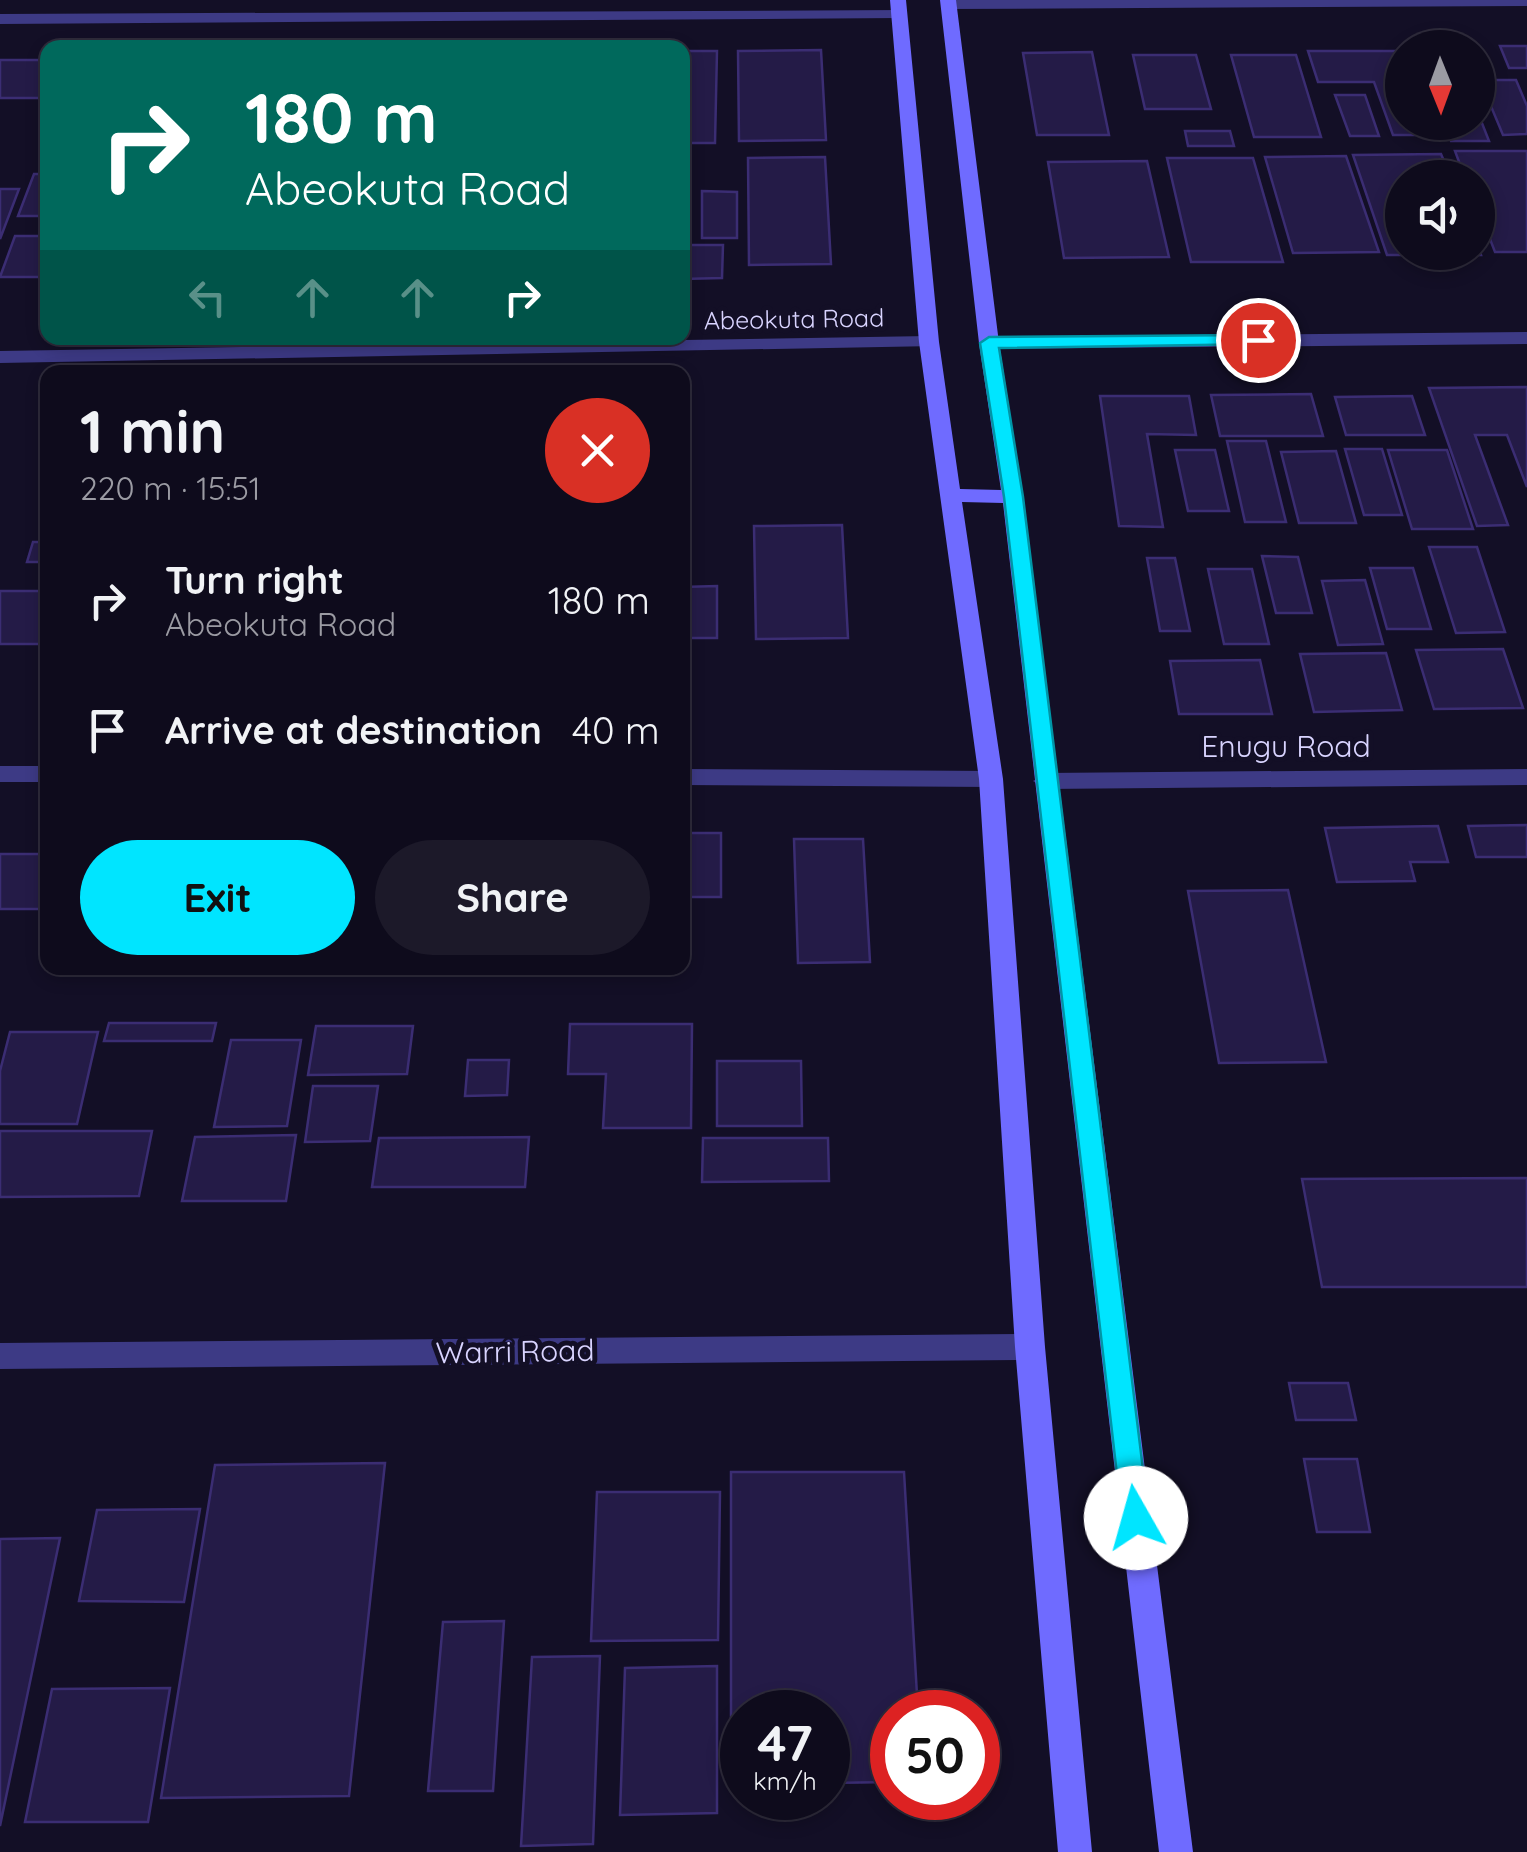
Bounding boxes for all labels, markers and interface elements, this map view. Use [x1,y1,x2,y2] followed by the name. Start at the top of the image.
[1385,30,1495,140] north arrow
[1385,30,1495,270] map controls
[245,73,438,161] text: 180 m
[80,80,210,210] icon: right
[245,160,570,216] text: Abeokuta Road
[1385,160,1495,270] button: sound
[180,270,235,325] icon: left
[285,270,340,325] icon: ahead
[390,270,445,325] icon: ahead
[495,270,550,325] icon: right
[1216,298,1301,383] pin
[703,301,885,336] street label: Abeokuta Road
[1231,313,1286,368] icon: arrive
[80,393,225,468] text: 1 min
[545,398,650,503] button: close
[80,468,261,508] text: 220 m · 15:51
[165,556,344,604] text: Turn right
[80,573,135,628] icon: right
[548,576,650,624] text: 180 m
[165,604,396,644] text: Abeokuta Road
[80,703,135,758] icon: arrive
[165,706,542,754] text: Arrive at destination
[572,706,660,754] text: 40 m
[1201,727,1371,765] street label: Enugu Road
[80,840,355,955] button: Exit
[375,840,650,955] button: Share
[435,1331,595,1371] street label: Warri Road
[1084,1466,1188,1570] position arrow
[870,1690,1000,1820] speed limit sign: 50
[757,1711,813,1774] text: 47
[753,1765,817,1796] text: km/h

